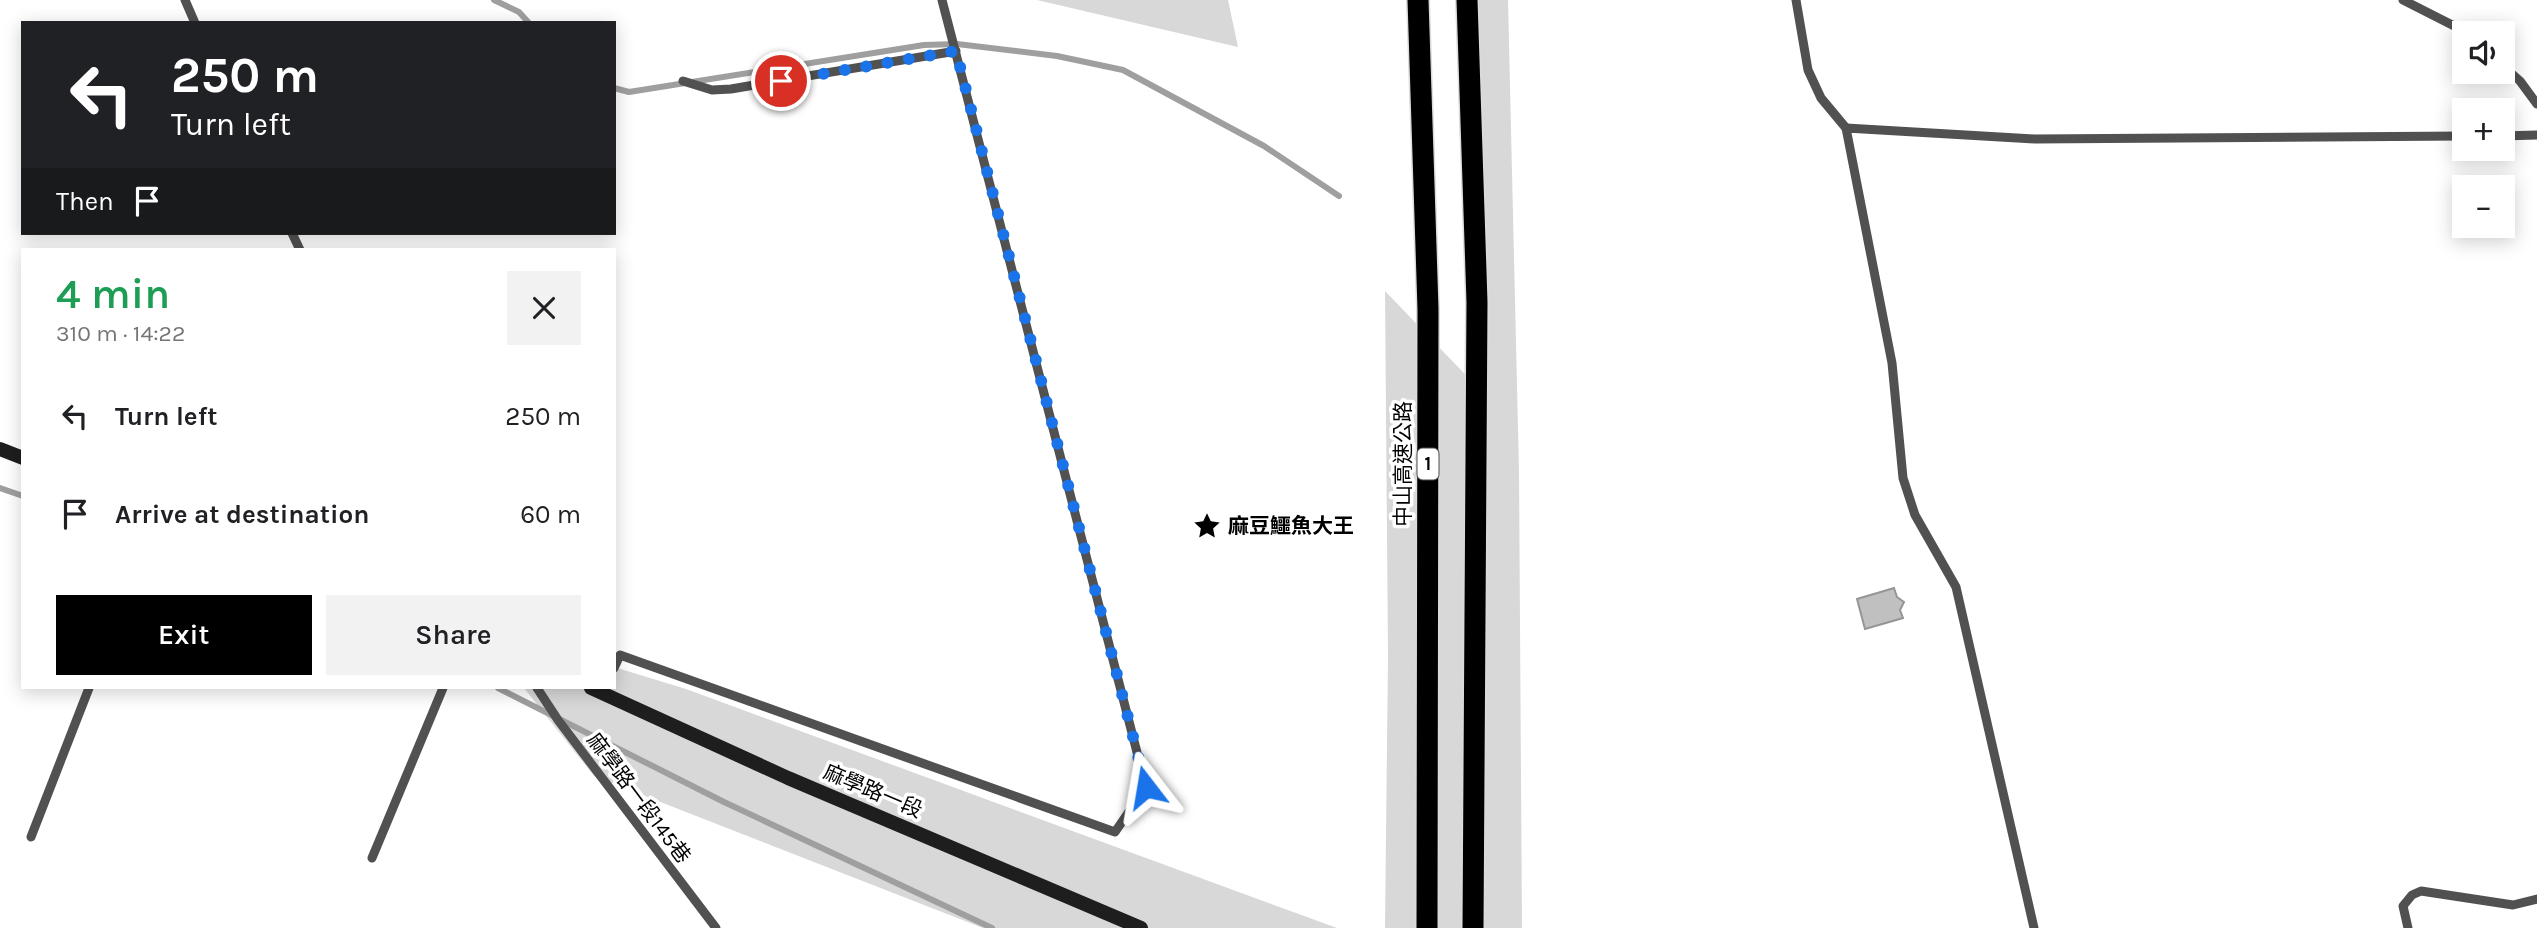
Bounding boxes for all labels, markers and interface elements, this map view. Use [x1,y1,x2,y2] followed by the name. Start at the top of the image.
[2452,21,2515,238] map controls
[2452,21,2515,84] button: sound
[171,47,319,104] text: 250 m
[56,49,147,140] icon: left
[751,51,811,111] pin
[762,62,800,100] icon: arrive
[2452,98,2515,161] button: +
[171,106,291,143] text: Turn left
[2452,175,2515,238] button: −
[128,182,166,220] icon: arrive
[56,186,114,217] text: Then
[56,269,170,319] text: 4 min
[507,271,581,345] button: close
[56,320,185,347] text: 310 m · 14:22
[56,397,94,435] icon: left
[115,401,217,432] text: Turn left
[505,401,581,432] text: 250 m
[1391,401,1415,527] street label: 中山高速公路
[1418,449,1438,480] road number: 1
[56,495,94,533] icon: arrive
[115,499,369,530] text: Arrive at destination
[520,499,581,530] text: 60 m
[1192,511,1222,541] place icon: 麻豆鱷魚大王
[1228,514,1354,538] place label: 麻豆鱷魚大王
[56,595,312,675] button: Exit
[326,595,581,675] button: Share
[582,728,696,868] street label: 麻學路一段145巷
[1109,750,1183,824] position arrow
[820,759,926,823] street label: 麻學路一段

